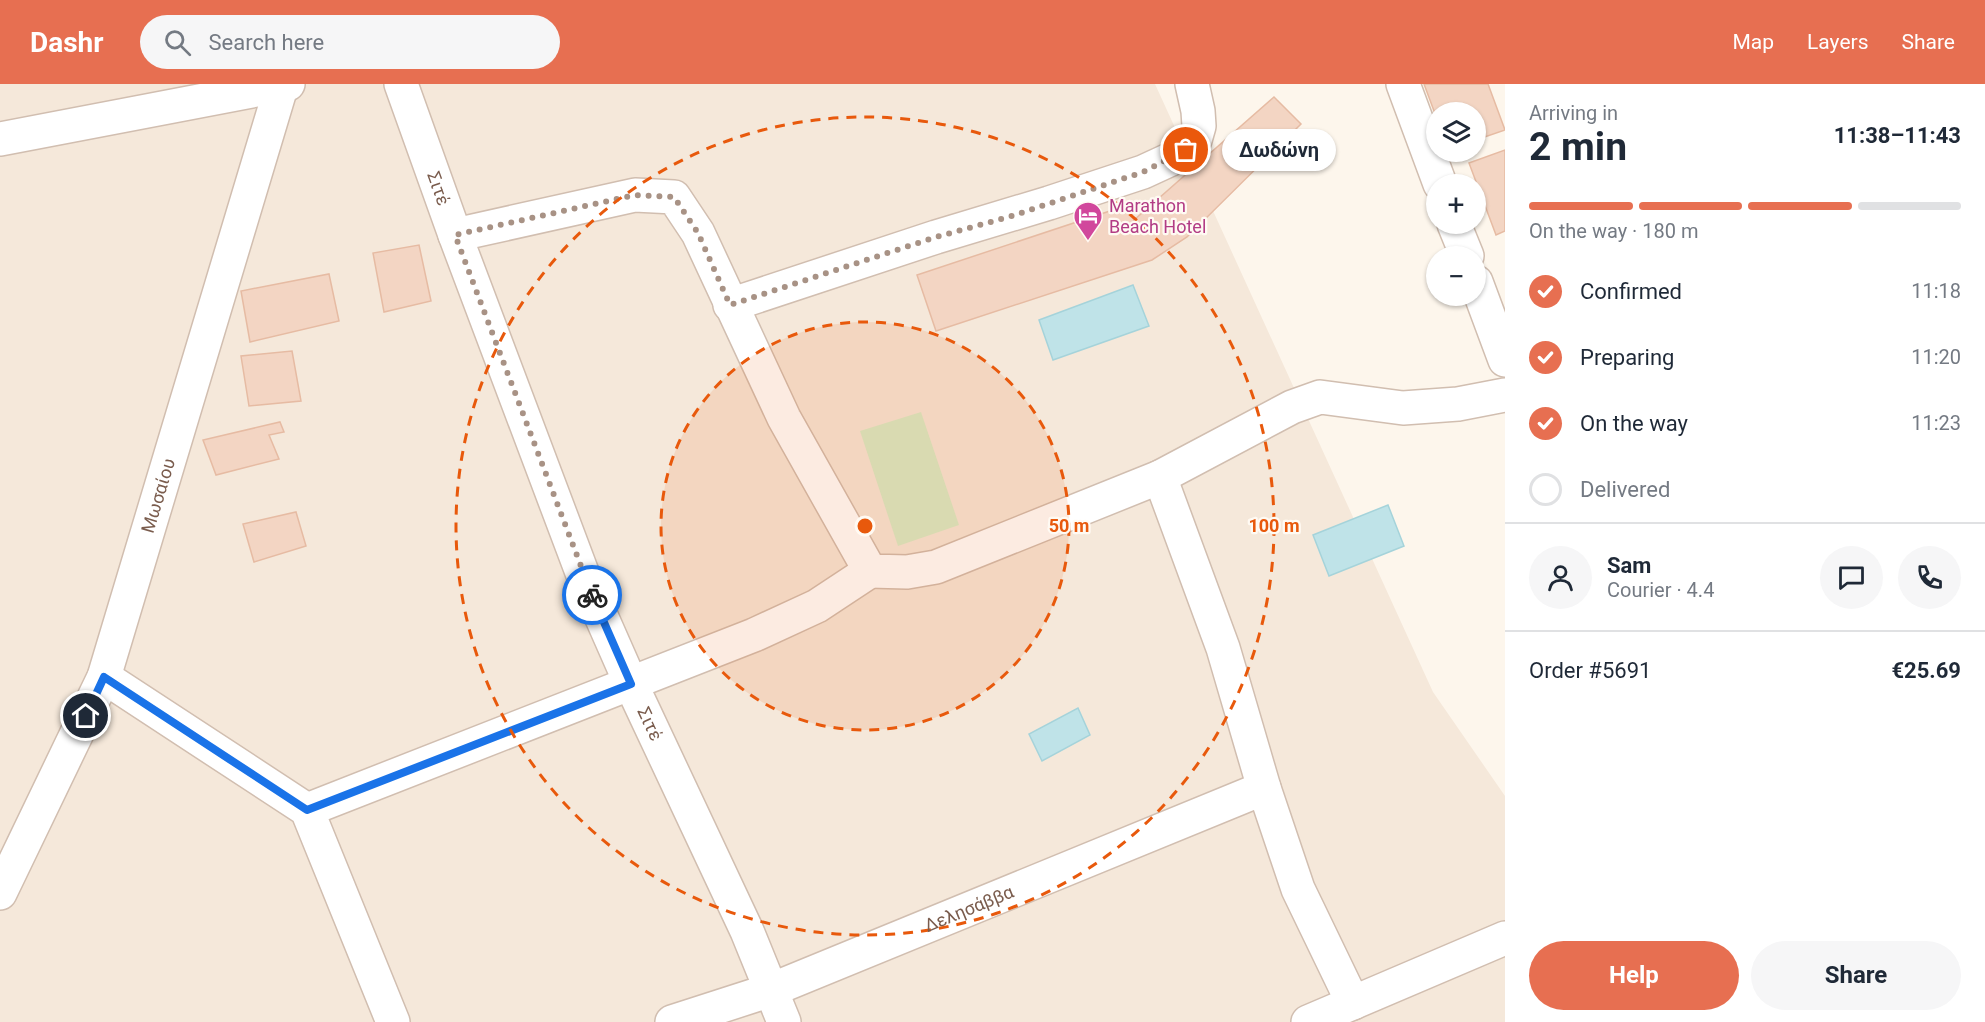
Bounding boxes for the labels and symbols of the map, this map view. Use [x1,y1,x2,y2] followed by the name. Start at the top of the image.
[1160,124,1211,175] pin
[1222,129,1336,171] callout: Δωδώνη
[423,168,455,208] street label: Σιτέ
[1109,195,1206,237] place label: Marathon Beach Hotel
[1072,200,1104,242] hotel icon: Marathon Beach Hotel
[137,456,179,535] street label: Μωσαίου
[1049,515,1089,536] text: 50 m
[1248,515,1300,536] text: 100 m
[855,516,875,536] centre of rings
[562,565,622,625] courier
[60,690,111,741] pin
[633,704,667,744] street label: Σιτέ
[921,880,1017,936] street label: Δελησάββα

